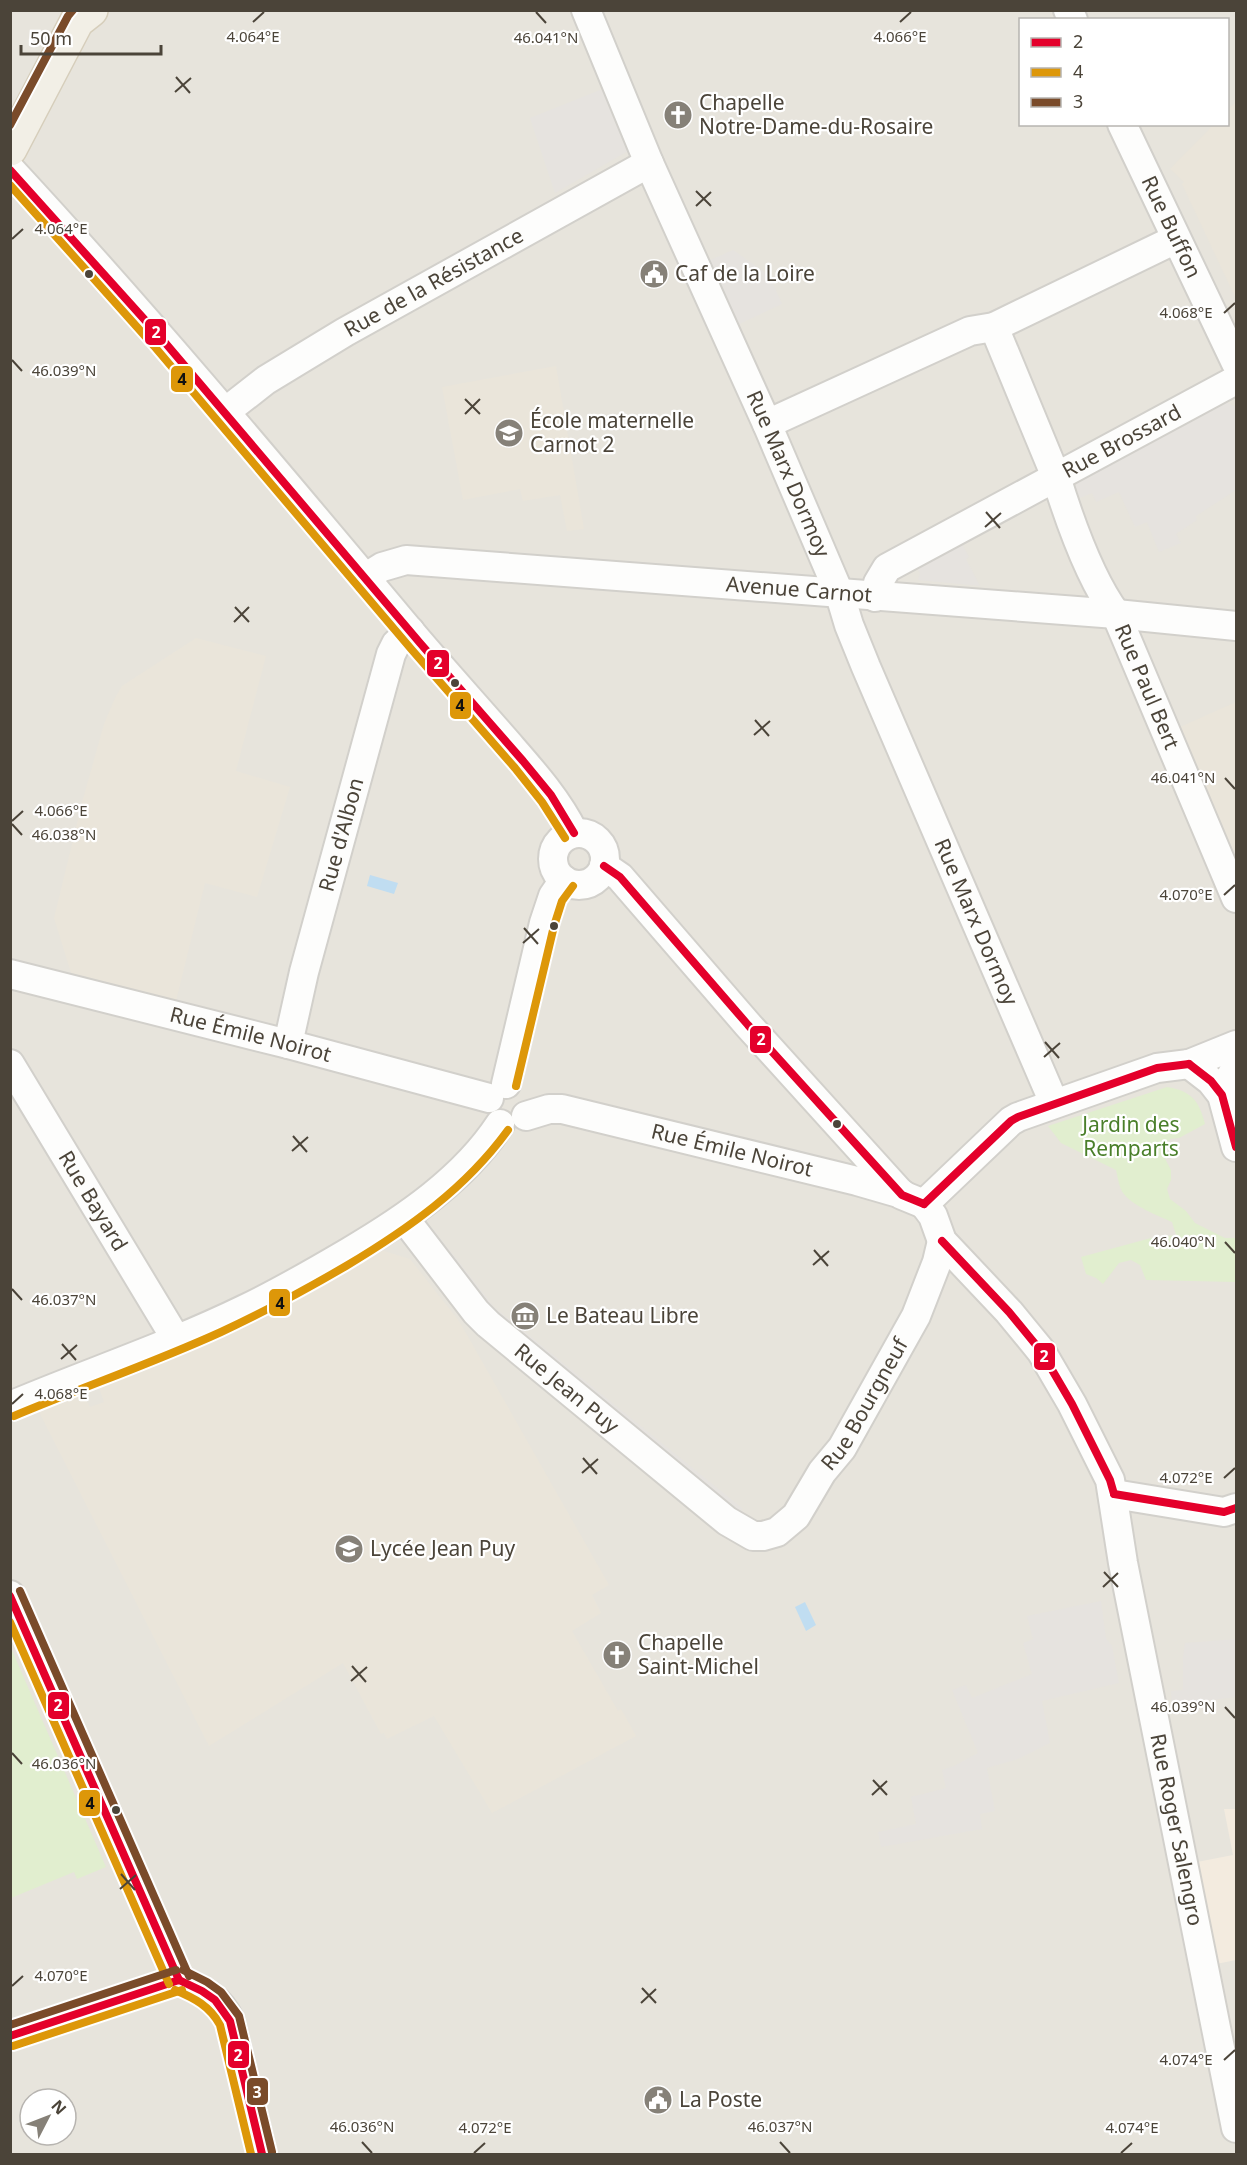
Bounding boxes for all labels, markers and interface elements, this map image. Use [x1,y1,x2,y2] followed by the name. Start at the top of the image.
[21,18,160,56] scale bar
[1019,18,1229,126] legend
[30,26,72,50] text: 50 m
[226,26,280,46] text: 4.064°E
[873,26,927,46] text: 4.066°E
[514,27,578,47] text: 46.041°N
[1073,29,1083,53] text: 2
[1073,59,1083,83] text: 4
[699,88,933,140] place label: Chapelle Notre-Dame-du-Rosaire
[1073,89,1083,113] text: 3
[662,99,694,131] church icon: Chapelle Notre-Dame-du-Rosaire
[1136,171,1208,282] street label: Rue Buffon
[34,218,88,238] text: 4.064°E
[339,221,528,343] street label: Rue de la Résistance
[638,258,670,290] public building icon: Caf de la Loire
[675,259,815,287] place label: Caf de la Loire
[83,268,95,280] unlabelled marker
[1159,302,1213,322] text: 4.068°E
[144,318,167,346] line badge: 2
[151,321,161,343] text: 2
[32,360,96,380] text: 46.039°N
[170,365,194,393] line badge: 4
[177,368,187,390] text: 4
[741,386,837,561] street label: Rue Marx Dormoy
[1057,397,1186,484] street label: Rue Brossard
[530,406,694,458] place label: École maternelle Carnot 2
[493,417,525,449] school or university icon: École maternelle Carnot 2
[725,569,873,608] street label: Avenue Carnot
[1109,620,1187,754] street label: Rue Paul Bert
[426,649,450,678] line badge: 2
[433,652,443,674] text: 2
[449,677,461,689] unlabelled marker
[449,691,472,720] line badge: 4
[455,694,465,716] text: 4
[1151,767,1215,787] text: 46.041°N
[312,774,370,895] street label: Rue d'Albon
[34,800,88,820] text: 4.066°E
[32,824,96,844] text: 46.038°N
[929,834,1025,1009] street label: Rue Marx Dormoy
[1159,884,1213,904] text: 4.070°E
[548,920,560,932] unlabelled marker
[167,1000,335,1068] street label: Rue Émile Noirot
[749,1025,772,1054] line badge: 2
[756,1028,766,1050] text: 2
[1080,1110,1180,1162] park label: Jardin des Remparts
[648,1116,816,1183] street label: Rue Émile Noirot
[831,1118,843,1130] unlabelled marker
[52,1145,135,1256] street label: Rue Bayard
[1151,1231,1215,1251] text: 46.040°N
[268,1288,291,1317] line badge: 4
[32,1289,96,1309] text: 46.037°N
[275,1292,285,1314] text: 4
[509,1300,541,1332] museum icon: Le Bateau Libre
[546,1301,699,1329] place label: Le Bateau Libre
[814,1331,915,1476] street label: Rue Bourgneuf
[509,1336,625,1439] street label: Rue Jean Puy
[1033,1342,1056,1371] line badge: 2
[1039,1345,1049,1367] text: 2
[34,1383,88,1403] text: 4.068°E
[1159,1467,1213,1487] text: 4.072°E
[333,1533,365,1565] school or university icon: Lycée Jean Puy
[370,1534,515,1562] place label: Lycée Jean Puy
[638,1628,759,1680] place label: Chapelle Saint-Michel
[601,1639,633,1671] church icon: Chapelle Saint-Michel
[47,1691,70,1720] line badge: 2
[53,1694,63,1716] text: 2
[1151,1696,1215,1716] text: 46.039°N
[1144,1731,1210,1928] street label: Rue Roger Salengro
[32,1753,96,1773] text: 46.036°N
[78,1789,101,1817] line badge: 4
[85,1792,95,1814] text: 4
[110,1804,122,1816] unlabelled marker
[34,1965,88,1985] text: 4.070°E
[227,2040,250,2069] line badge: 2
[233,2044,243,2066] text: 2
[1159,2049,1213,2069] text: 4.074°E
[246,2077,269,2106] line badge: 3
[252,2081,262,2103] text: 3
[642,2084,674,2116] public building icon: La Poste
[679,2085,762,2113] place label: La Poste
[18,2087,78,2147] north arrow
[47,2095,72,2119] text: N
[330,2116,394,2136] text: 46.036°N
[748,2116,812,2136] text: 46.037°N
[458,2117,512,2137] text: 4.072°E
[1105,2117,1159,2137] text: 4.074°E

